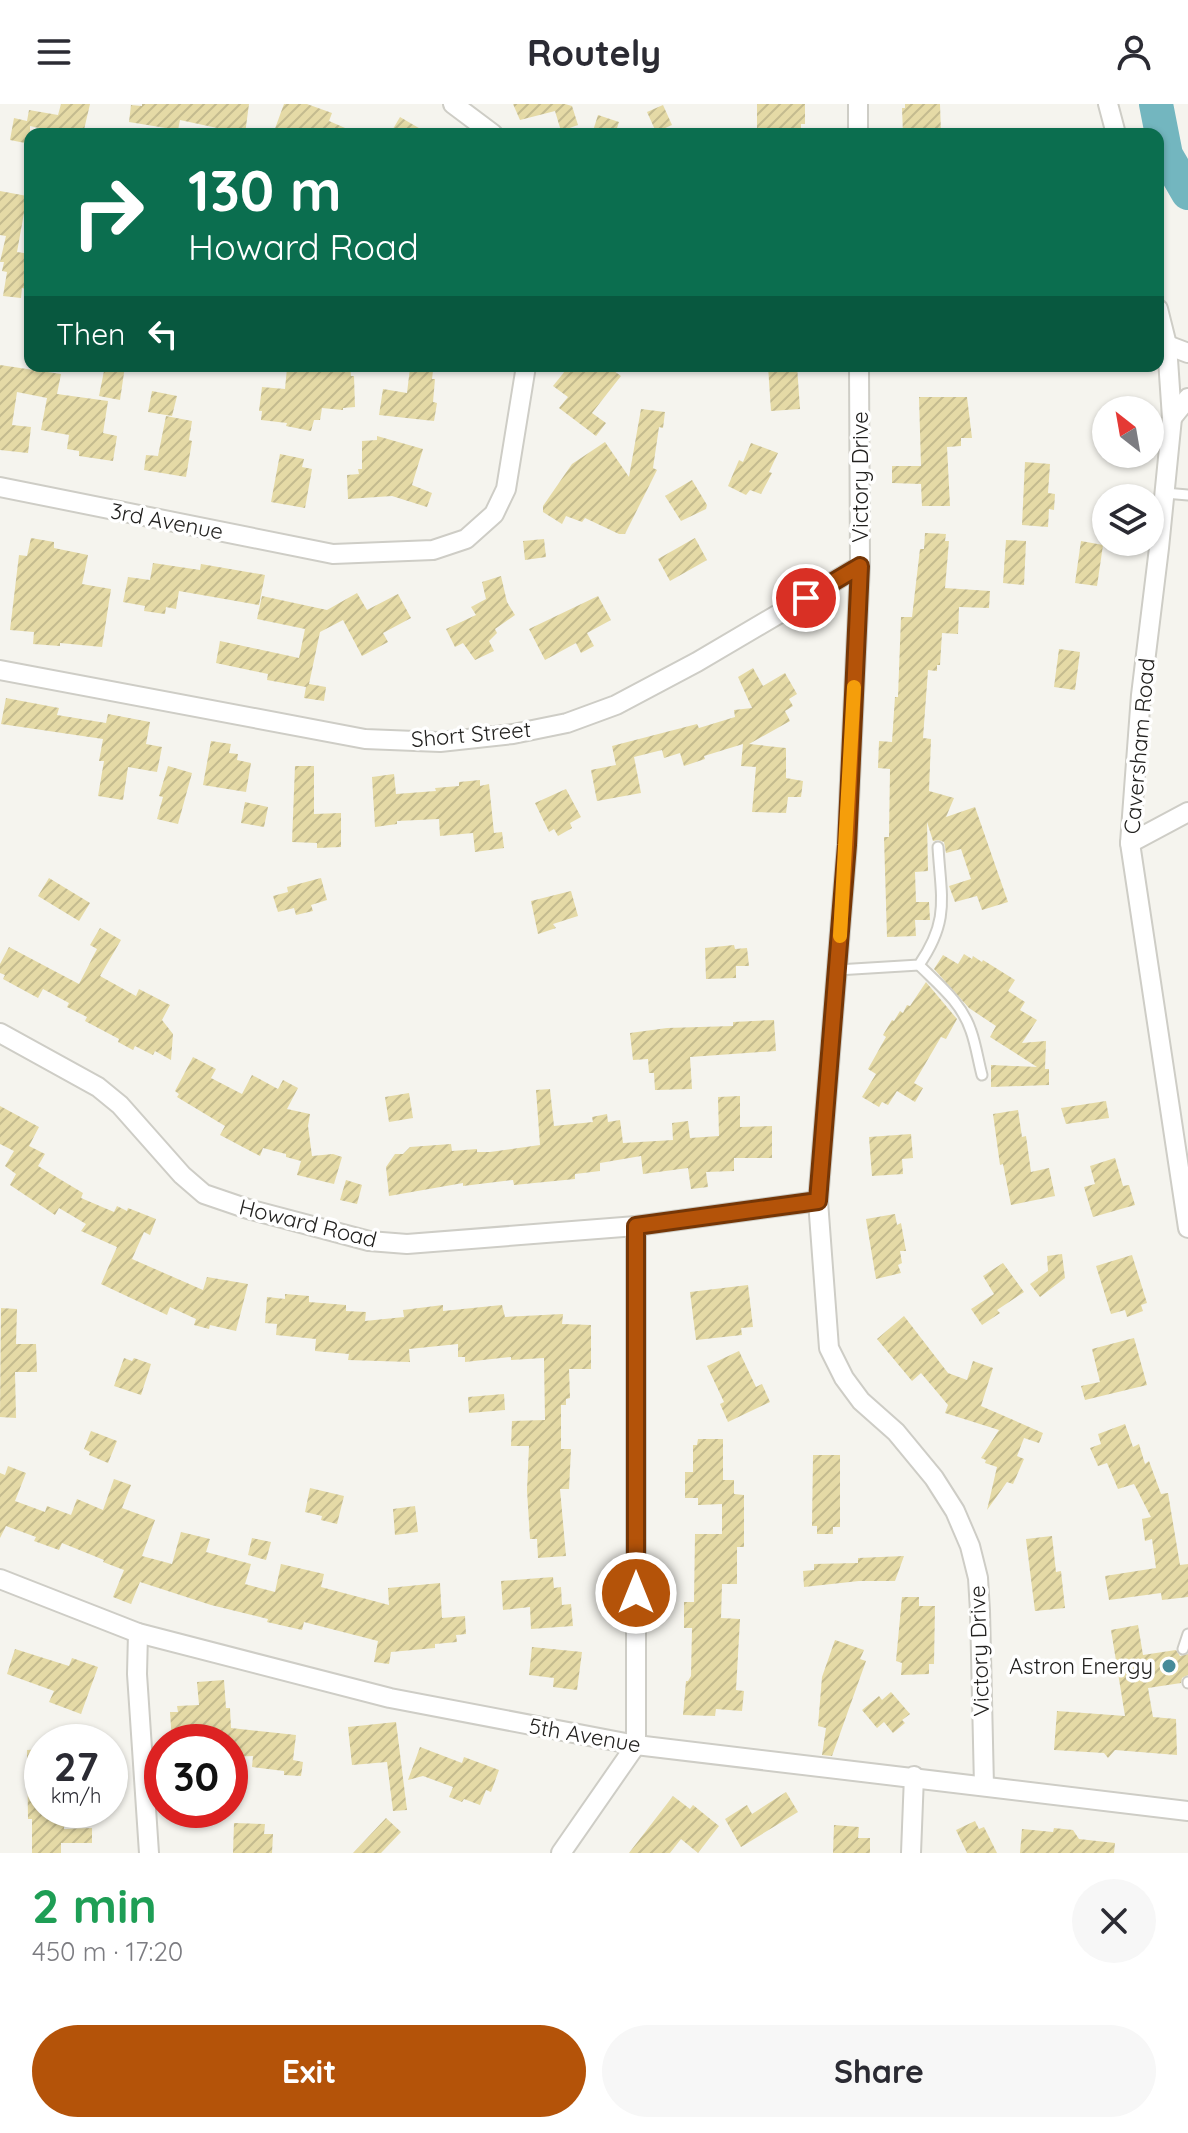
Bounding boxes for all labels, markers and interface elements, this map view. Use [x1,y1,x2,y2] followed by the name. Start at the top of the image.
[32,30,76,74] icon: menu
[527,30,661,75] text: Routely
[1112,30,1156,74] icon: person
[188,155,342,225] text: 130 m
[56,160,160,264] icon: right
[188,224,419,269] text: Howard Road
[141,312,185,356] icon: left
[56,315,125,353] text: Then
[1092,396,1164,468] north arrow
[1092,396,1164,556] map controls
[846,411,874,543] street label: Victory Drive
[1092,484,1164,556] button: layers
[108,496,226,546] street label: 3rd Avenue
[772,564,840,632] pin
[784,576,828,620] icon: arrive
[1117,657,1161,835] street label: Caversham Road
[410,715,532,753] street label: Short Street
[236,1192,380,1254] street label: Howard Road
[594,1551,678,1635] position arrow
[963,1585,995,1717] street label: Victory Drive
[1009,1652,1153,1680] place label: Astron Energy
[1160,1657,1178,1675] marker: Astron Energy
[527,1711,643,1759] street label: 5th Avenue
[144,1724,248,1828] speed limit sign: 30
[54,1741,98,1791] text: 27
[51,1783,101,1808] text: km/h
[32,1875,157,1935] text: 2 min
[1072,1879,1156,1963] button: close
[32,1935,183,1968] text: 450 m · 17:20
[32,2025,586,2117] button: Exit
[602,2025,1156,2117] button: Share

